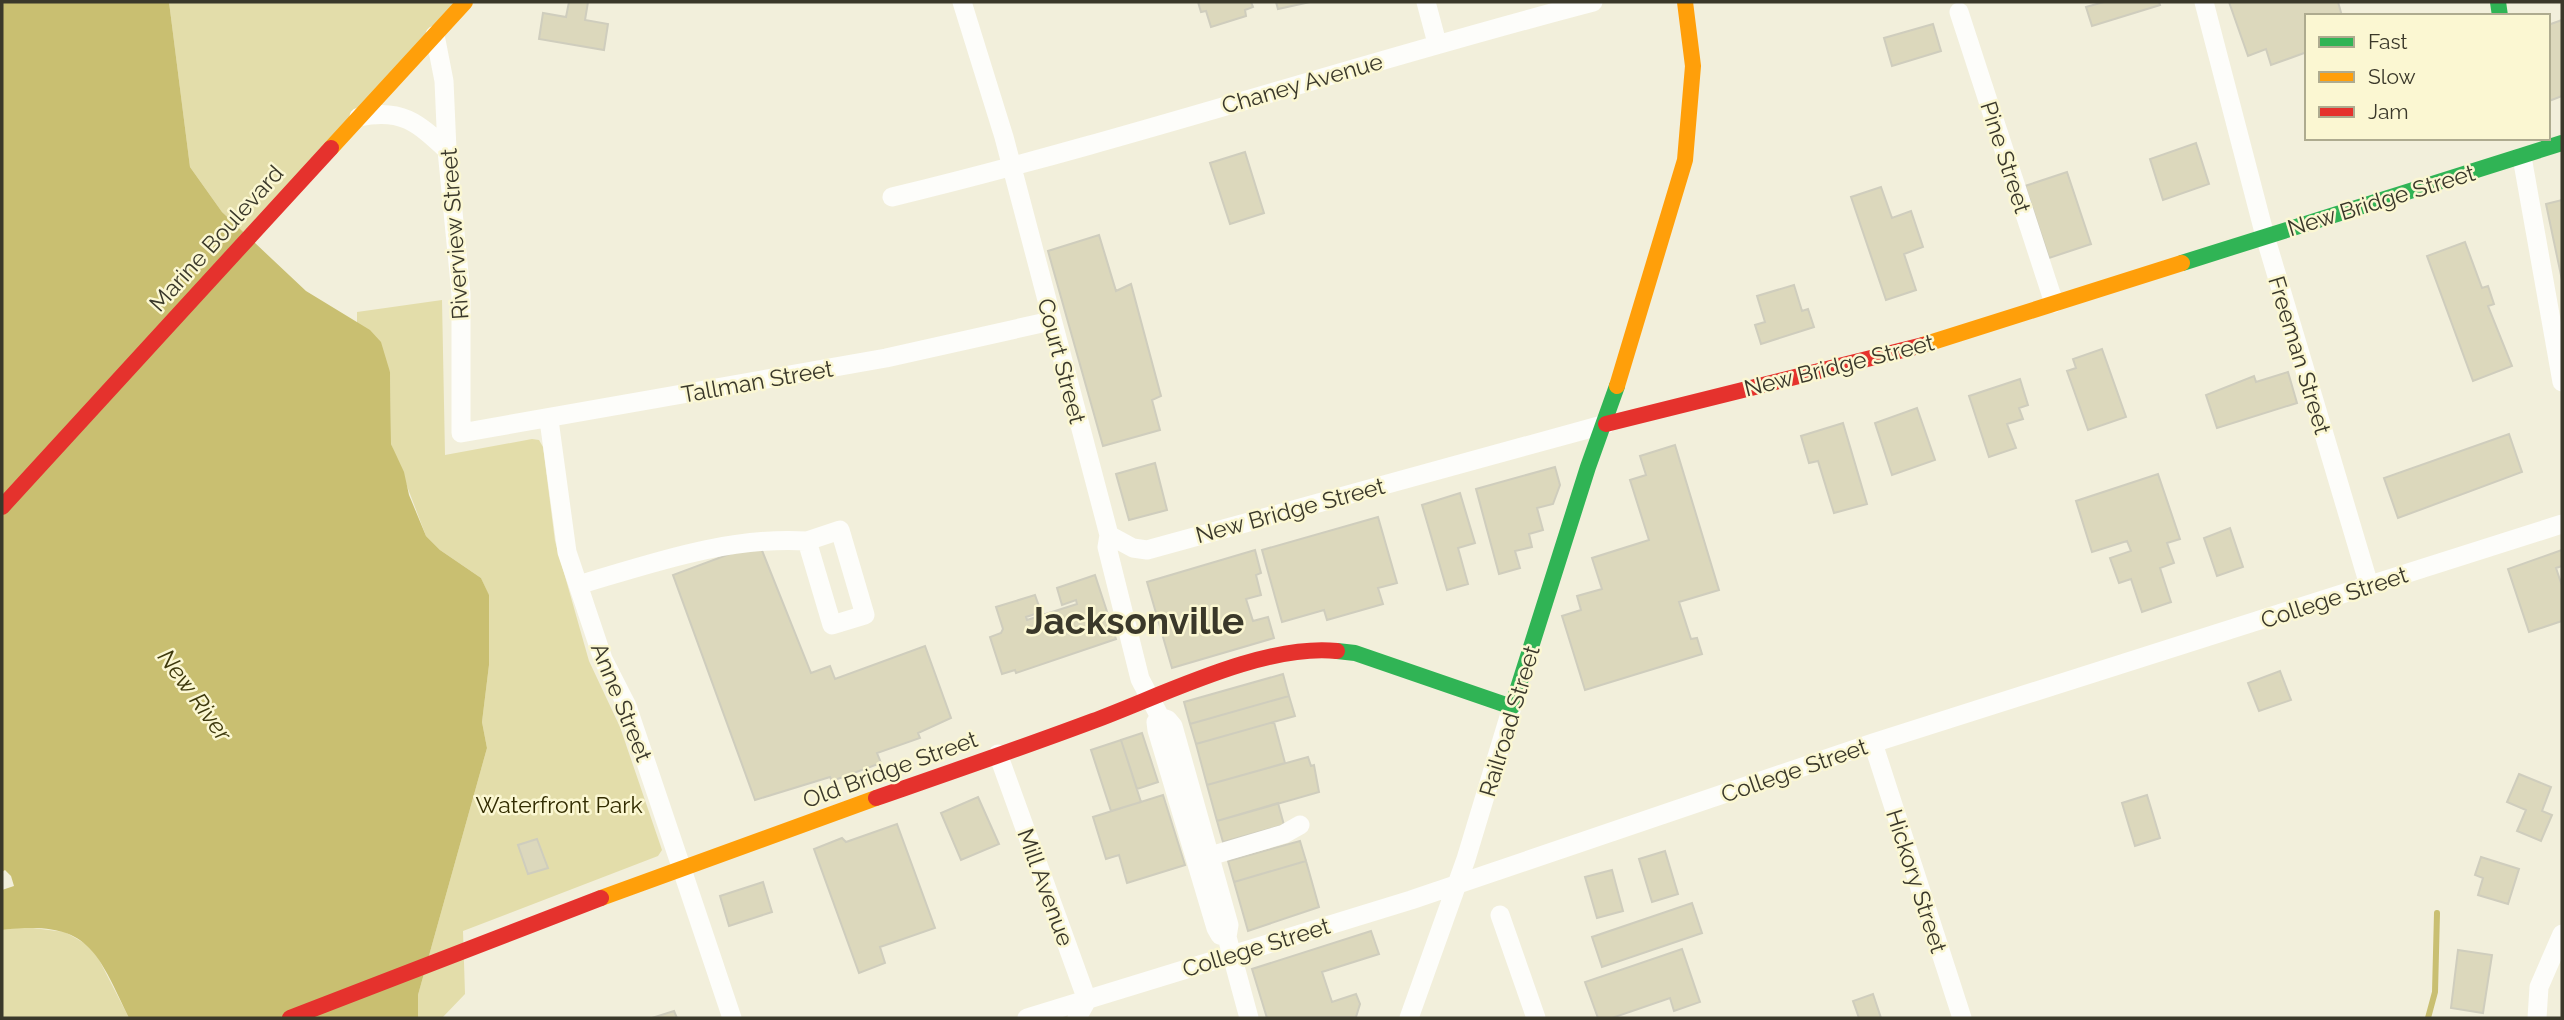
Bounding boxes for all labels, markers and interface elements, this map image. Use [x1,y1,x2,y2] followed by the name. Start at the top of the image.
[2305,14,2550,140] legend
[2368,29,2408,54] text: Fast
[1218,47,1386,119] street label: Chaney Avenue
[2368,64,2416,89] text: Slow
[1975,98,2037,217] street label: Pine Street
[2368,99,2409,124] text: Jam
[435,147,473,320] street label: Riverview Street
[143,159,289,317] street label: Marine Boulevard
[2284,159,2478,241] street label: New Bridge Street
[2263,273,2337,438] street label: Freeman Street
[1032,295,1092,427] street label: Court Street
[1741,328,1937,402] street label: New Bridge Street
[679,354,835,408] street label: Tallman Street
[1192,472,1388,548] street label: New Bridge Street
[2257,560,2411,633] street label: College Street
[1026,599,1244,643] district label: Jacksonville
[586,639,658,766] street label: Anne Street
[1473,642,1545,800] street label: Railroad Street
[152,643,238,747] water label: New River
[799,725,981,813] street label: Old Bridge Street
[1717,732,1871,808] street label: College Street
[475,791,643,818] park label: Waterfront Park
[1881,806,1953,957] street label: Hickory Street
[1012,825,1080,949] street label: Mill Avenue
[1179,912,1333,982] street label: College Street

